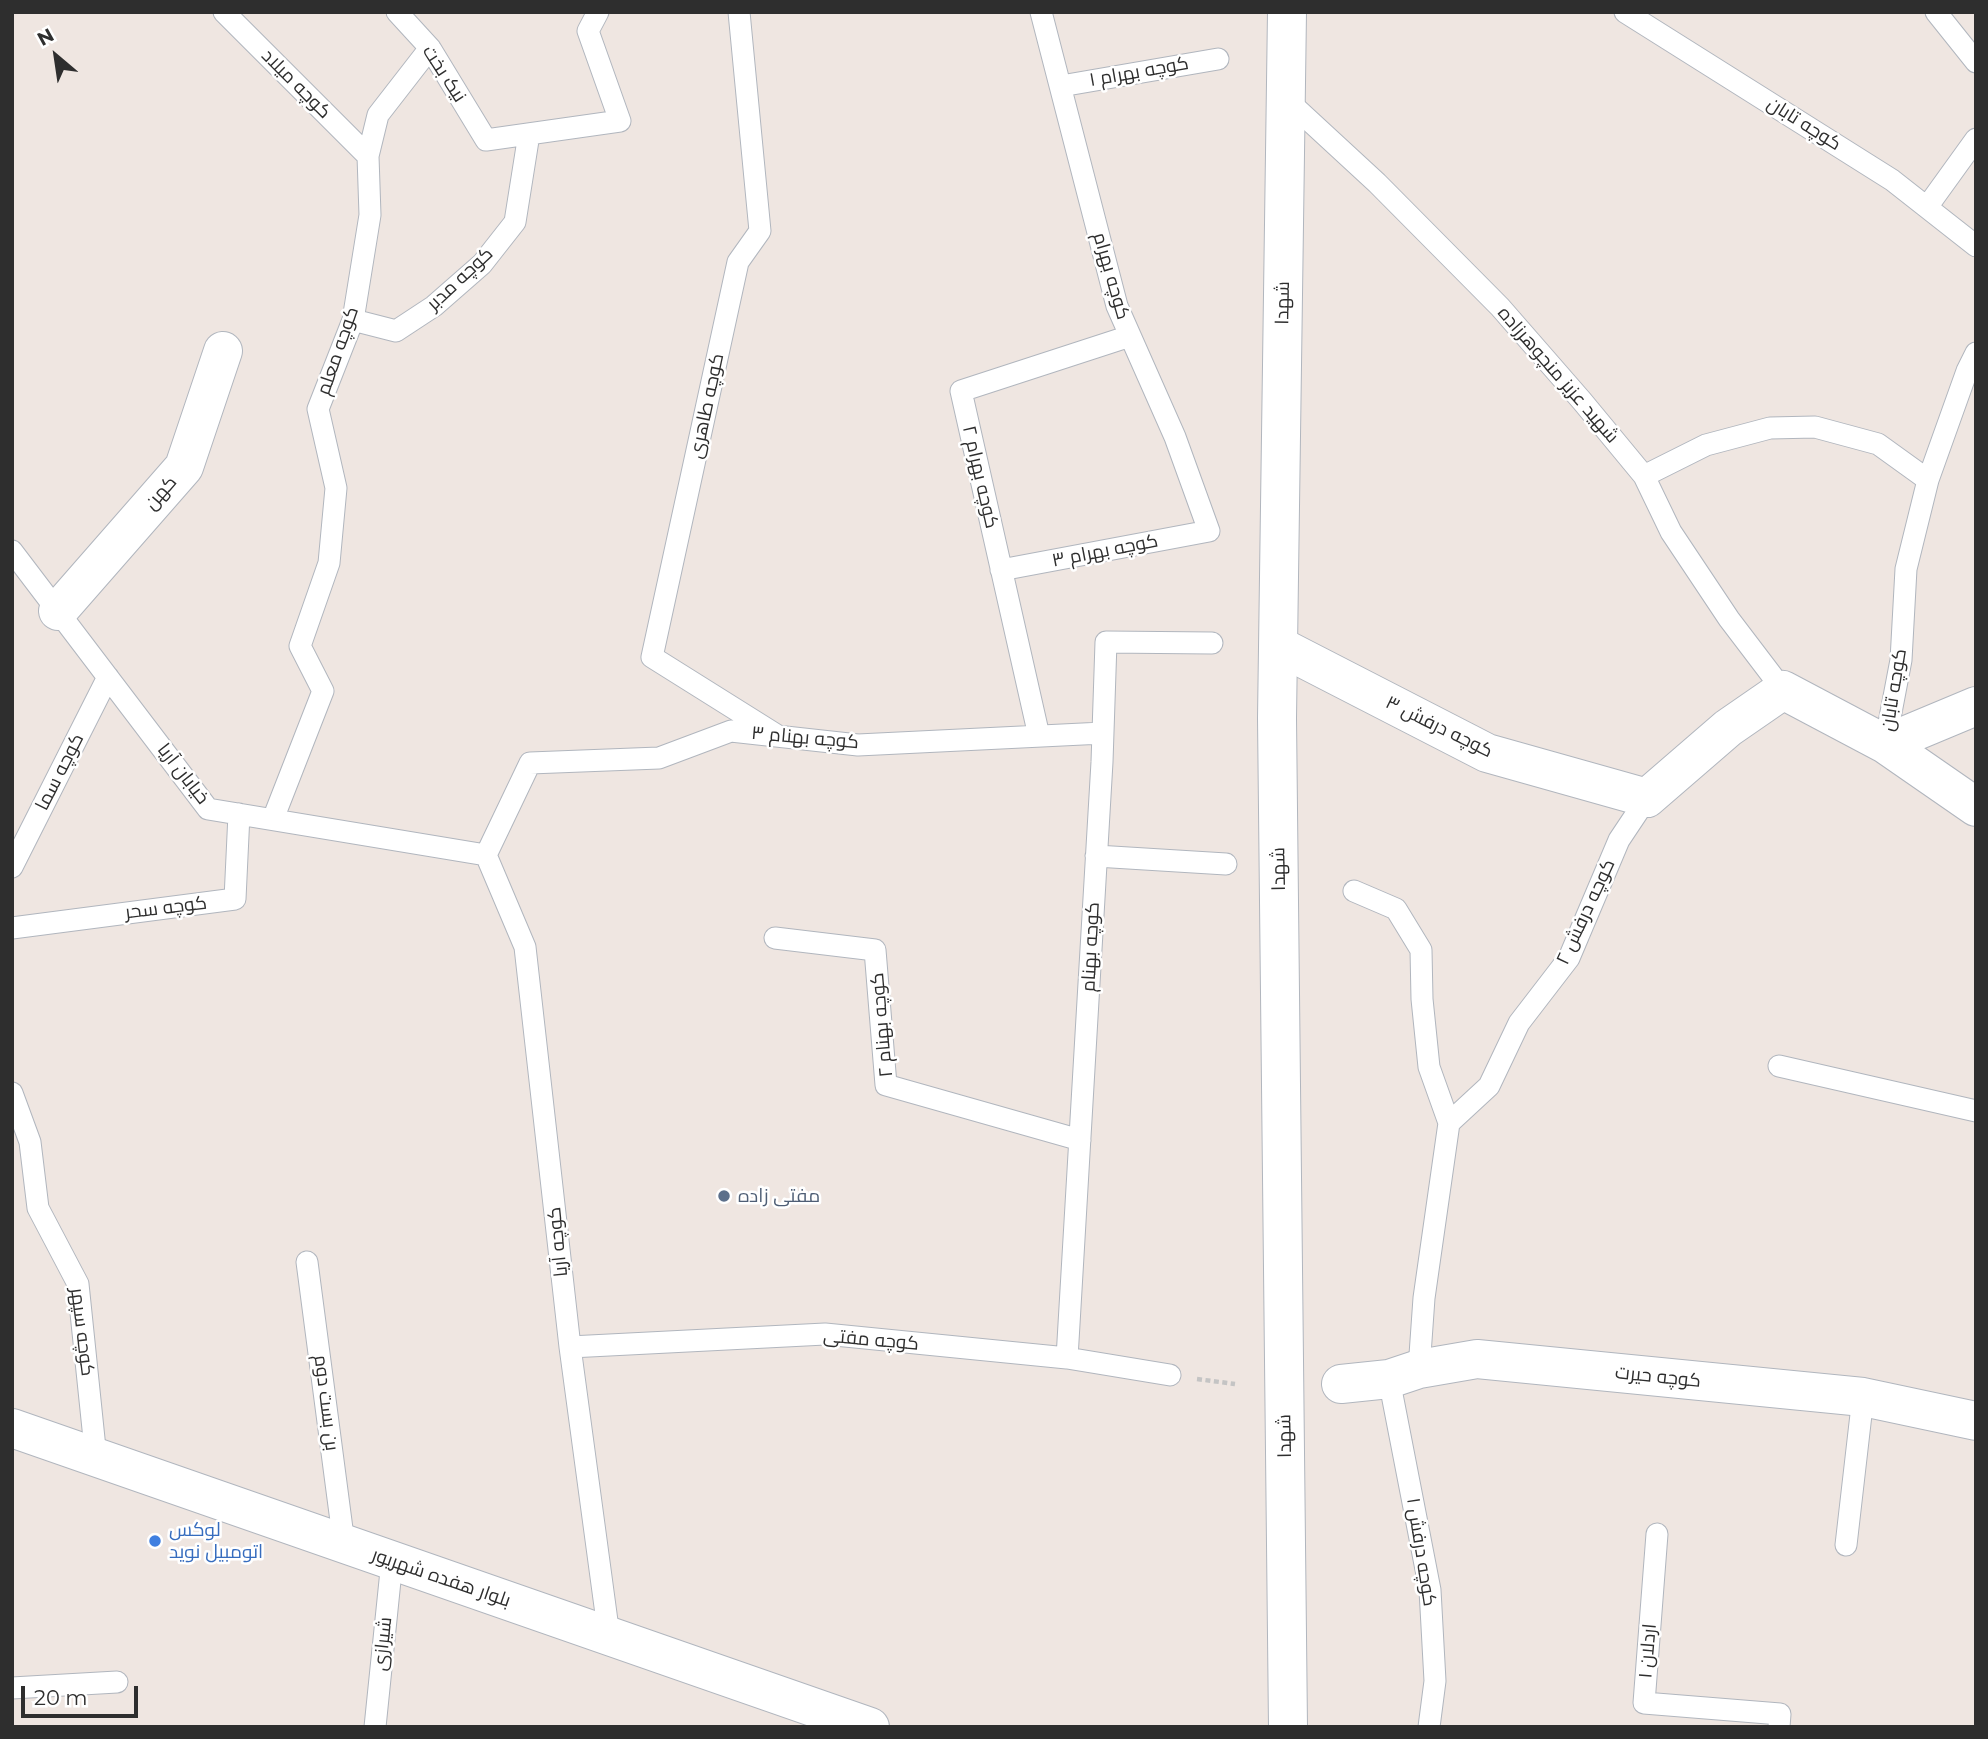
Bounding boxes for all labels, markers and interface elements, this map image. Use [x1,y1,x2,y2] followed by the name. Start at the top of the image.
[21,21,91,91] north arrow
[33,23,58,51] text: N
[417,41,471,107] street label: نیک بخت
[256,44,336,124] street label: کوچه میلاد
[1088,52,1190,92] street label: کوچه بهرام ۱
[1763,92,1845,156] street label: کوچه تابان
[1088,230,1134,322] street label: کوچه بهرام
[422,243,498,315] street label: کوچه مدبر
[1271,281,1295,325] street label: شهدا
[1493,302,1623,448] street label: شهید عزیز منچوهرزاده
[312,304,364,398] street label: کوچه معلم
[685,351,729,461] street label: کوچه طاهری
[957,423,1003,531] street label: کوچه بهرام ۲
[140,471,182,515] street label: کهن
[1050,530,1160,572] street label: کوچه بهرام ۳
[1876,647,1912,733] street label: کوچه تابان
[1382,691,1496,763] street label: کوچه درفش ۳
[750,722,860,754] street label: کوچه بهنام ۳
[31,730,89,814] street label: کوچه سما
[152,739,214,809] street label: خیابان آریا
[1267,847,1291,891] street label: شهدا
[1552,856,1620,968] street label: کوچه درفش ۲
[124,892,208,924] street label: کوچه سحر
[1077,901,1105,993] street label: کوچه بهنام
[866,972,898,1078] street label: کوچه بهنام ۲
[738,1185,820,1207] place label: مفتی زاده
[716,1188,732,1204] marker: مفتی زاده
[543,1206,573,1278] street label: کوچه آریا
[65,1286,99,1378] street label: کوچه سپهر
[822,1324,920,1356] street label: کوچه مفتی
[309,1354,343,1452] street label: بن بست دوم
[1614,1361,1702,1393] street label: کوچه حیرت
[1273,1414,1297,1458] street label: شهدا
[1401,1496,1441,1608] street label: کوچه درفش ۱
[169,1519,263,1563] place label: لوکس اتومبیل نوید
[147,1533,163,1549] marker: لوکس اتومبیل نوید
[369,1544,513,1612] street label: بلوار هفده شهریور
[369,1616,397,1672] street label: شیرازی
[1634,1623,1662,1679] street label: اردلان ۱
[24,1672,142,1716] scale bar
[34,1685,88,1710] text: 20 m

